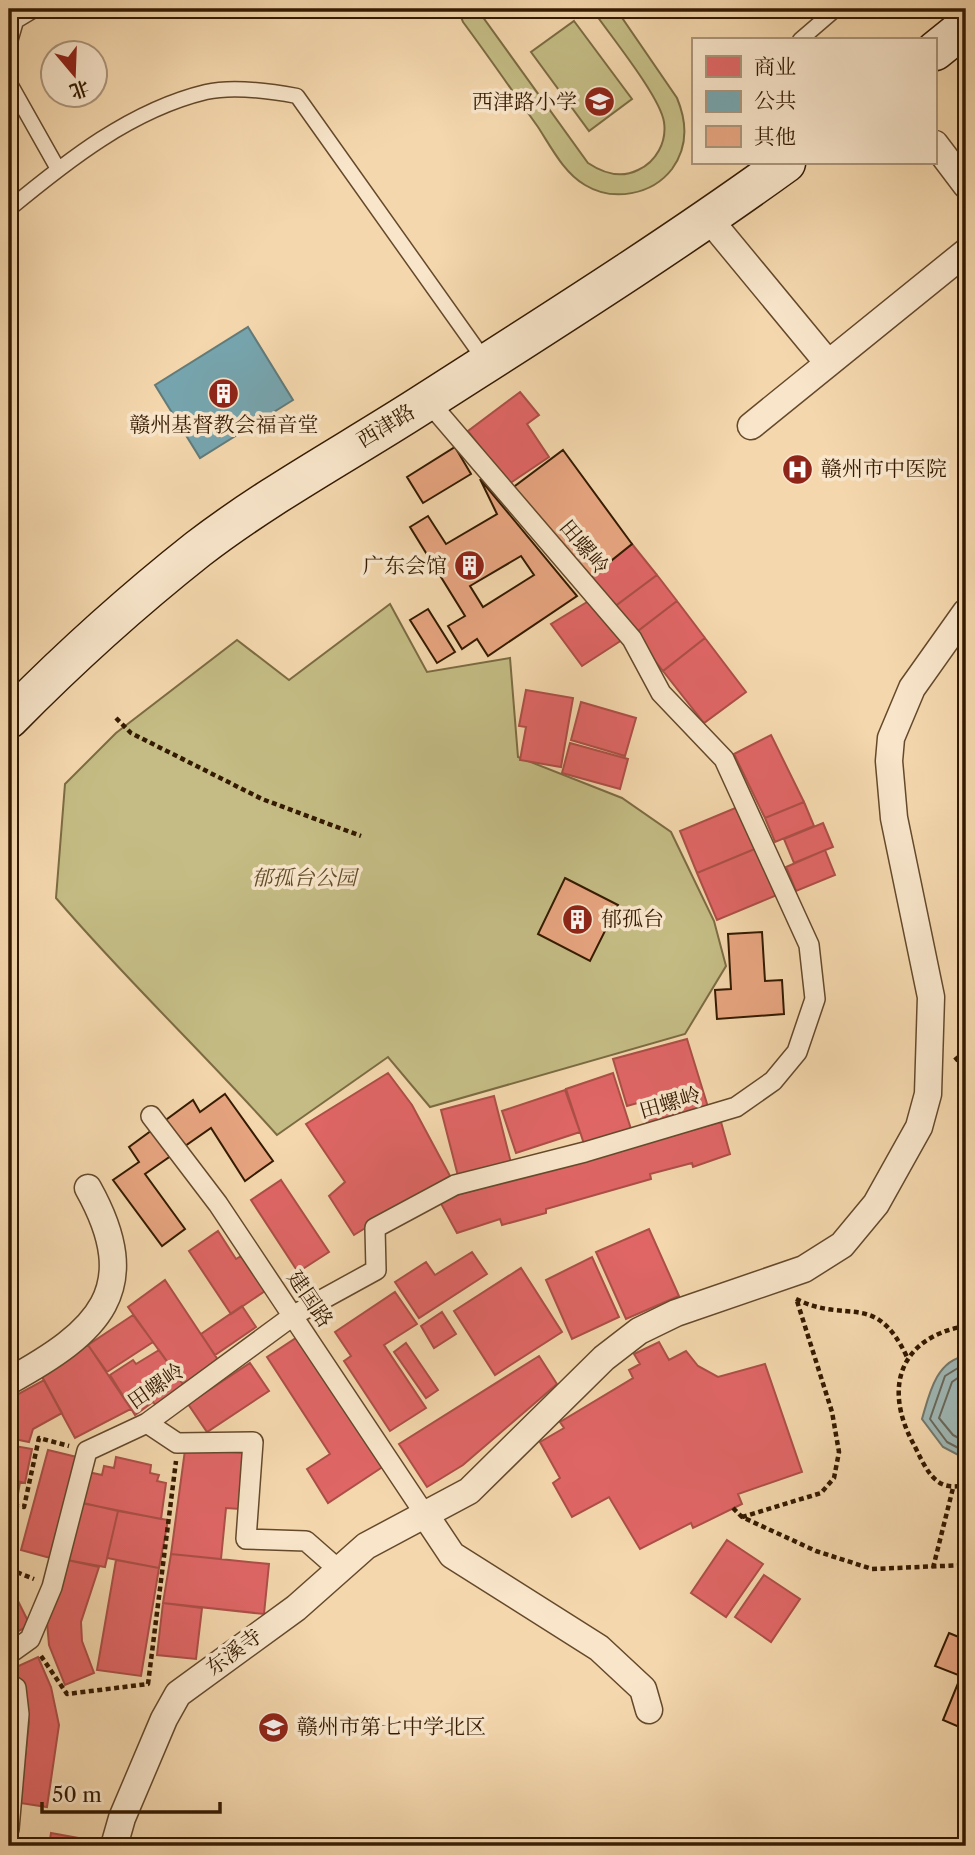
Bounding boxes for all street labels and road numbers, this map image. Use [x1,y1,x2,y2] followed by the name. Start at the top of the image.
[352,399,419,453] street label: 西津路
[555,515,614,579] street label: 田螺岭
[636,1082,704,1123] street label: 田螺岭
[282,1266,338,1332] street label: 建国路
[123,1357,189,1414] street label: 田螺岭
[201,1623,267,1680] street label: 东溪寺

